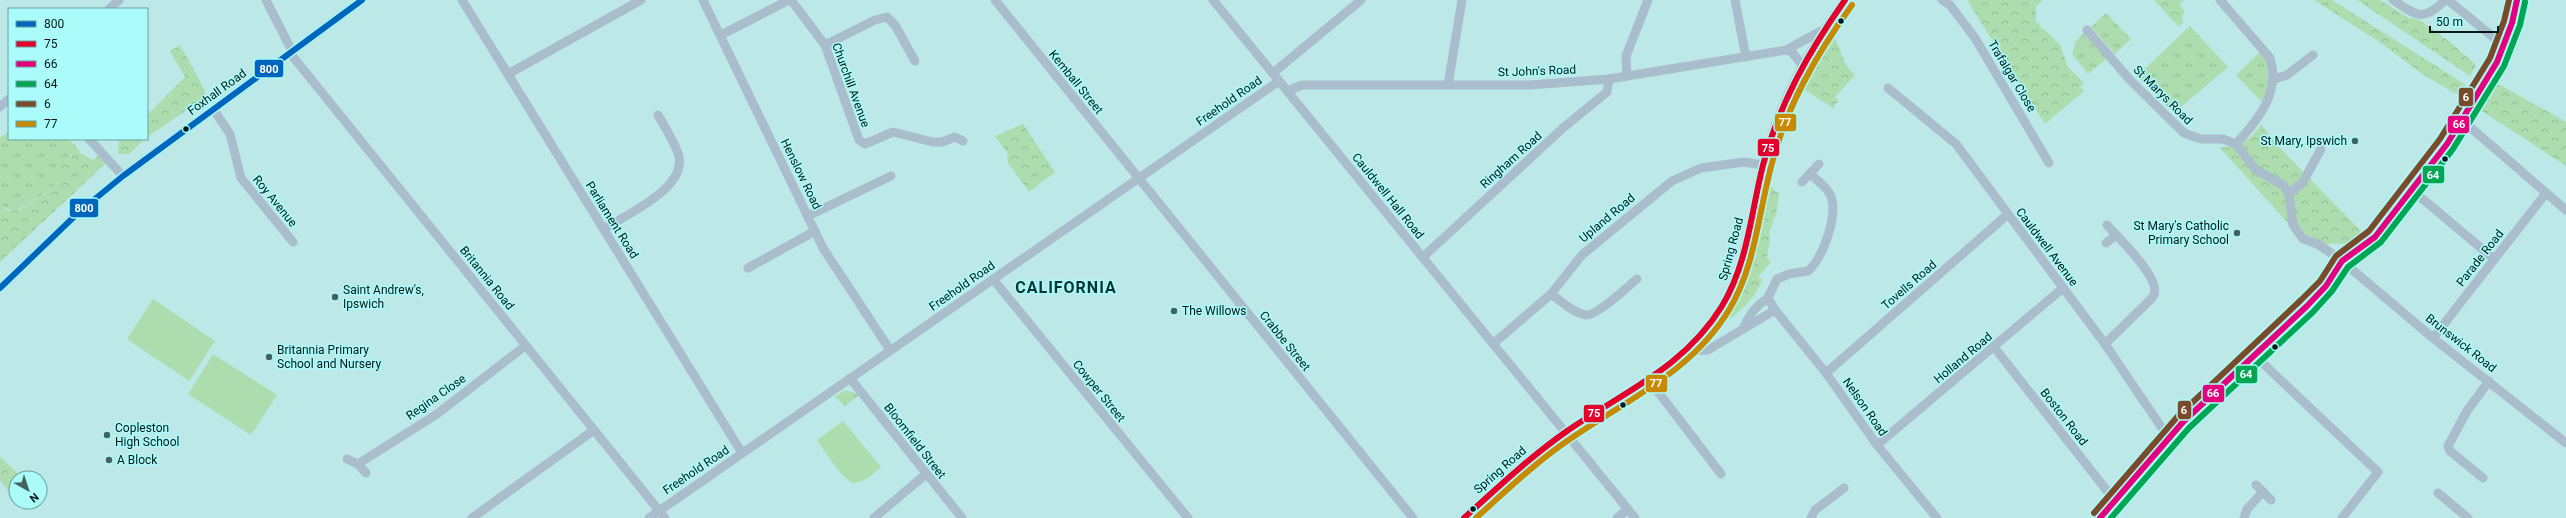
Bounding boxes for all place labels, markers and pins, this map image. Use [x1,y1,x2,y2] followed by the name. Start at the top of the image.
[1836,16,1846,26] unlabelled marker
[181,124,191,134] unlabelled marker
[2260,134,2347,148] place label: St Mary, Ipswich
[2350,136,2360,146] marker: St Mary, Ipswich
[2440,154,2450,164] unlabelled marker
[2133,219,2229,247] place label: St Mary's Catholic Primary School
[2232,228,2242,238] marker: St Mary's Catholic Primary School
[343,283,424,311] place label: Saint Andrew's, Ipswich
[330,292,340,302] marker: Saint Andrew's, Ipswich
[1182,304,1247,318] place label: The Willows
[1169,306,1179,316] marker: The Willows
[2270,342,2280,352] unlabelled marker
[277,343,381,371] place label: Britannia Primary School and Nursery
[264,352,274,362] marker: Britannia Primary School and Nursery
[1618,400,1628,410] unlabelled marker
[115,421,179,449] place label: Copleston High School
[102,430,112,440] marker: Copleston High School
[117,453,158,467] place label: A Block
[104,455,114,465] marker: A Block
[1468,504,1478,514] unlabelled marker

